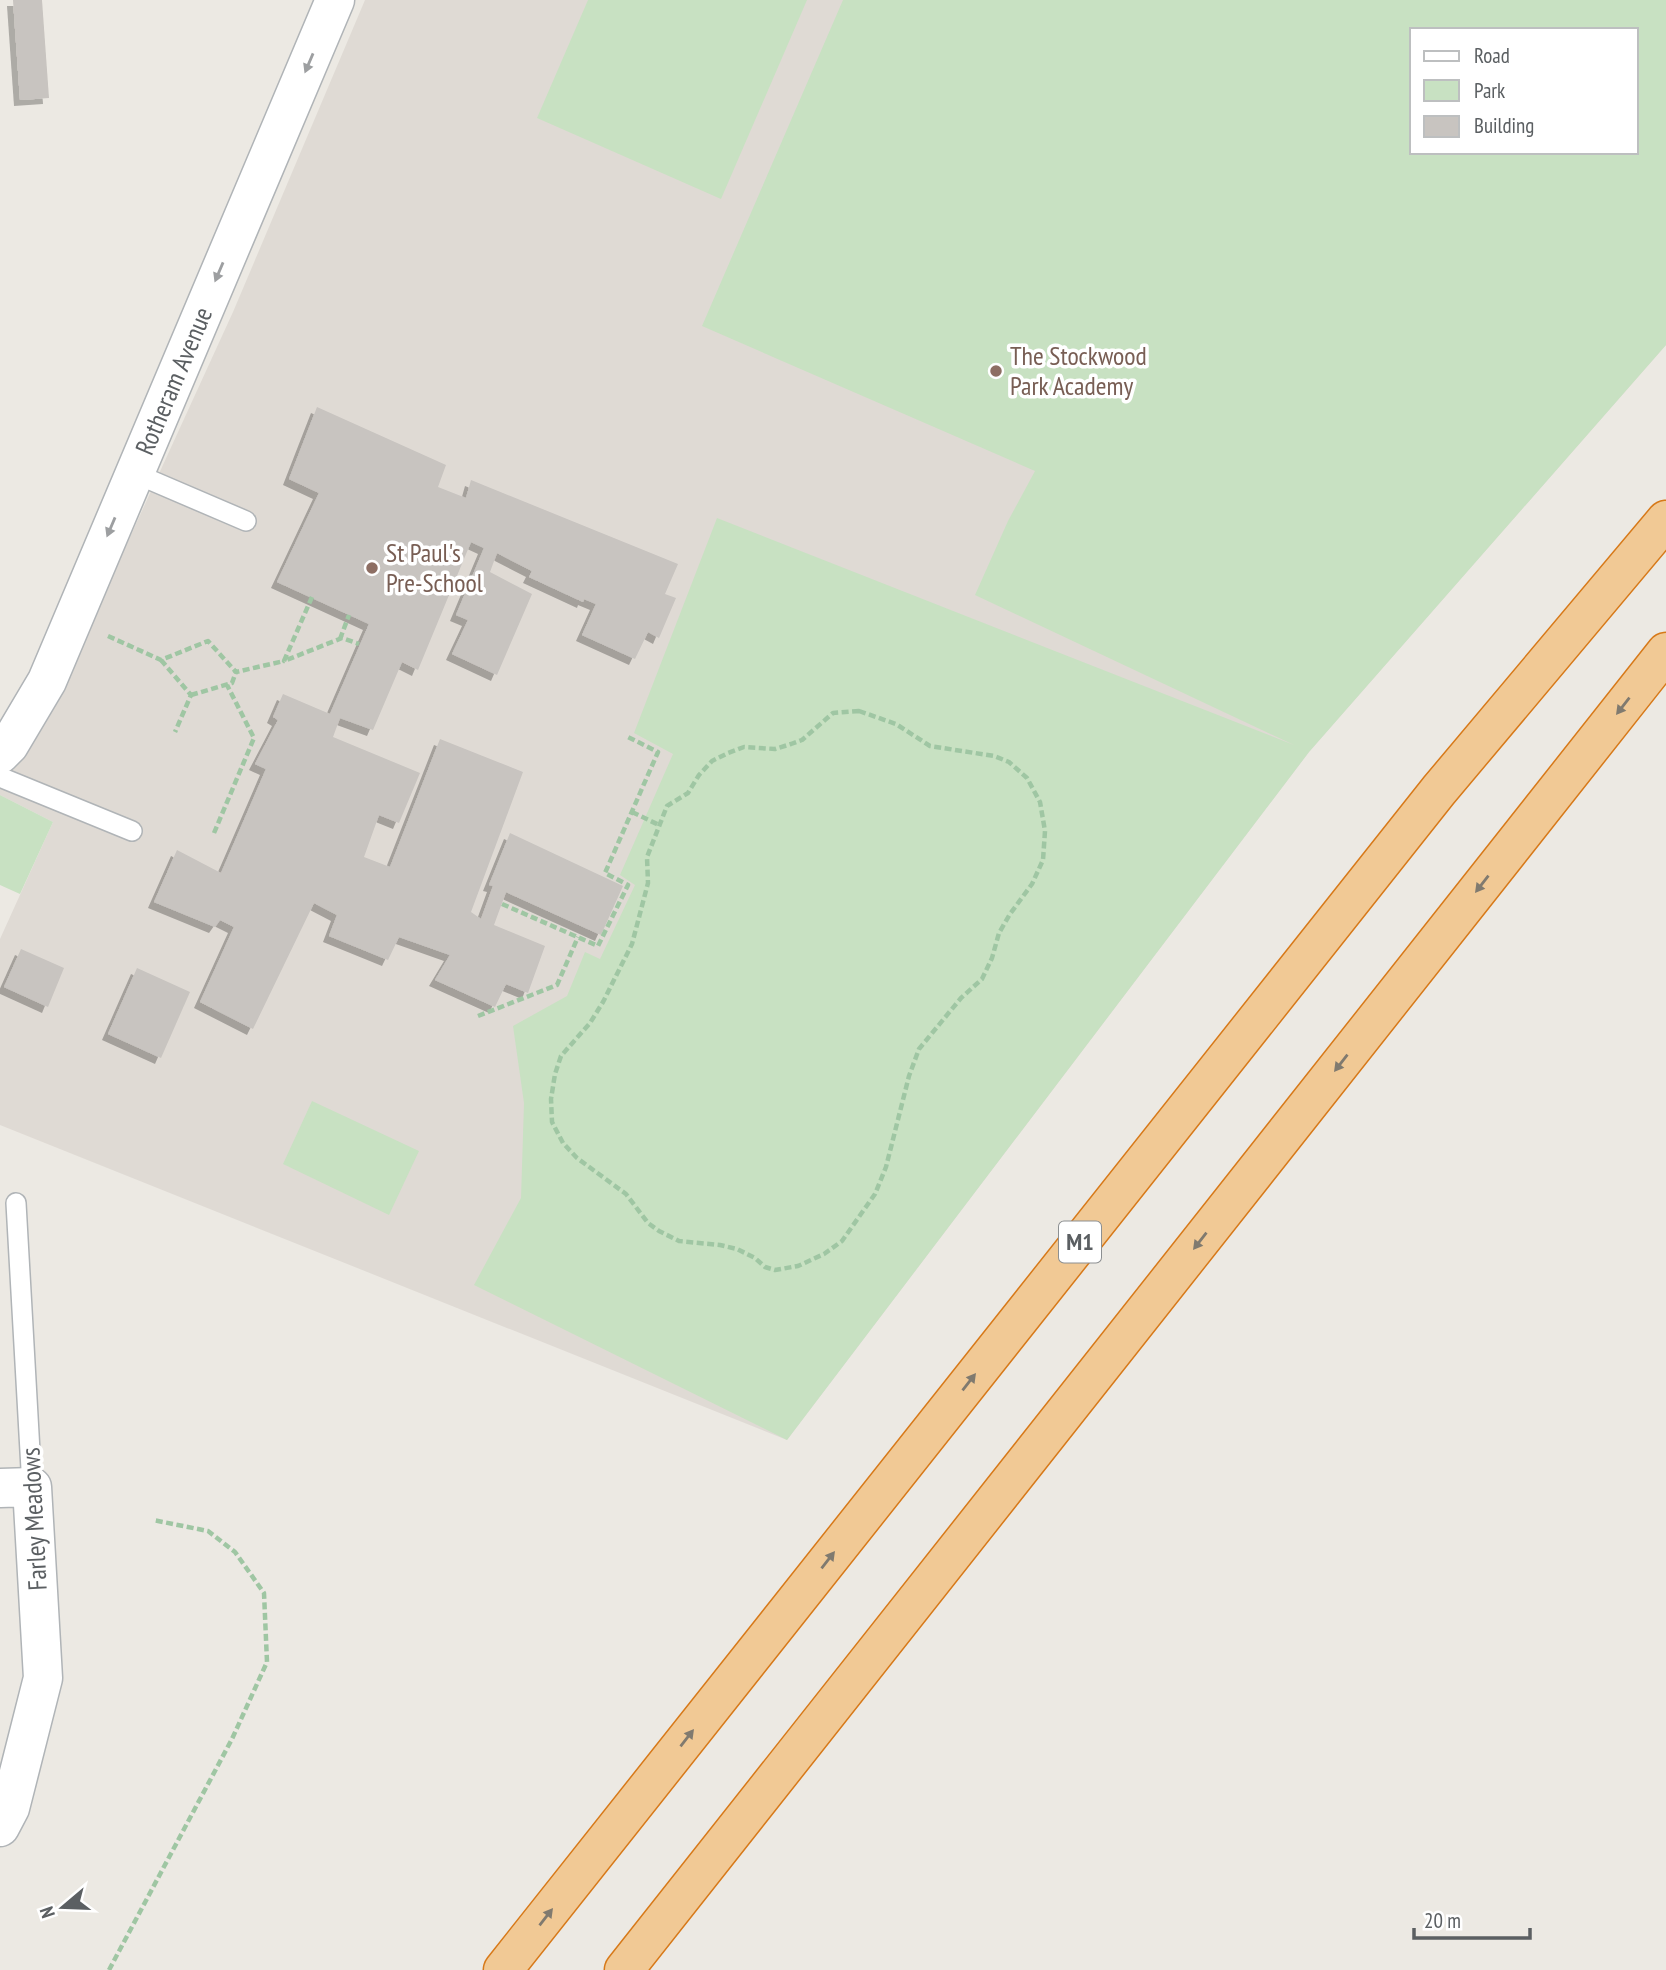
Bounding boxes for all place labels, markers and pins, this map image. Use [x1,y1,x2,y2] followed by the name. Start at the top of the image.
[1010,339,1147,402] place label: The Stockwood Park Academy
[988,363,1004,379] marker: The Stockwood Park Academy
[386,536,483,599] place label: St Paul's Pre-School
[364,560,380,576] marker: St Paul's Pre-School

